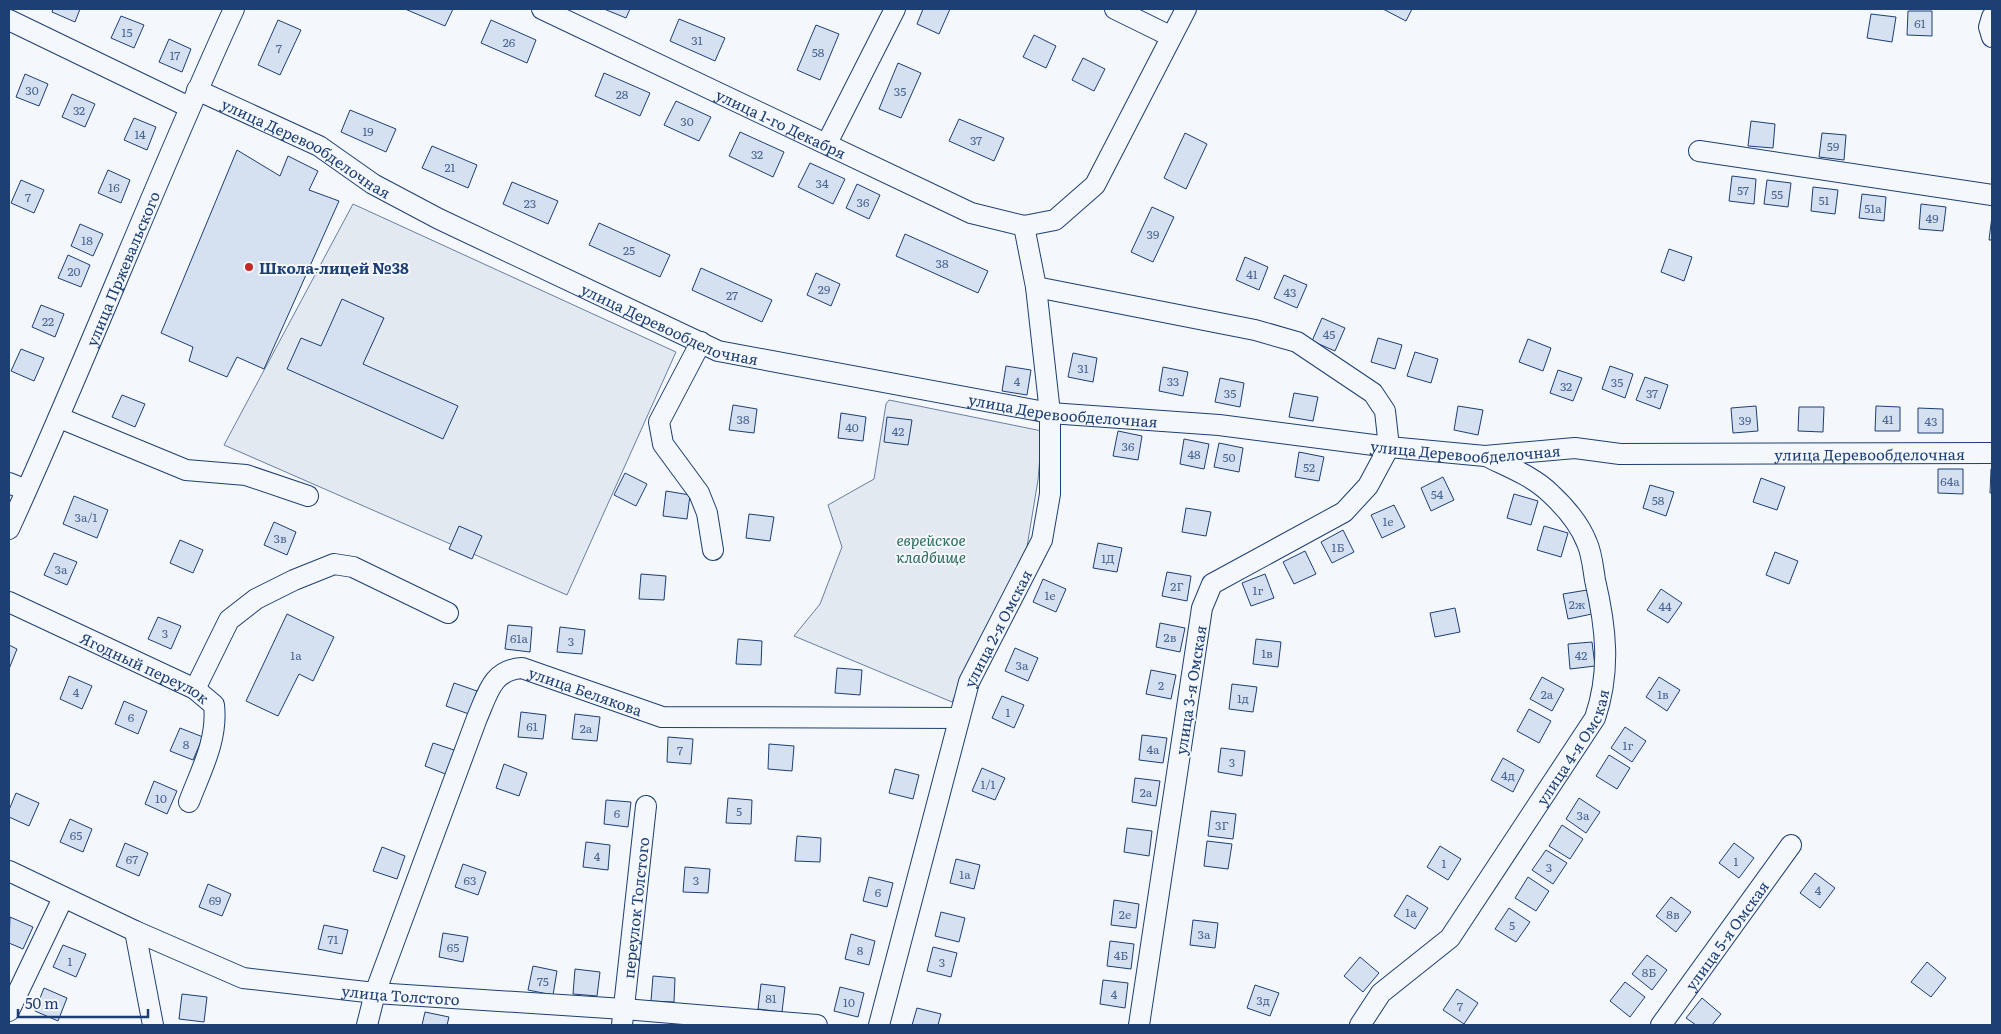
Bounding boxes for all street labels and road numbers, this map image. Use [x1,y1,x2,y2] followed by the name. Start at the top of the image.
[712,82,850,164] street label: улица 1-го Декабря
[218,91,395,203] street label: улица Деревообделочная
[79,187,165,350] street label: улица Пржевальского
[578,276,760,370] street label: улица Деревообделочная
[967,387,1159,432] street label: улица Деревообделочная
[1369,433,1561,468] street label: улица Деревообделочная
[1774,442,1965,465] street label: улица Деревообделочная
[957,565,1037,690] street label: улица 2-я Омская
[1168,624,1212,756] street label: улица 3-я Омская
[77,626,215,708] street label: Ягодный переулок
[526,660,647,721] street label: улица Белякова
[1530,687,1614,809] street label: улица 4-я Омская
[616,835,654,980] street label: переулок Толстого
[1678,875,1773,995] street label: улица 5-я Омская
[341,978,461,1010] street label: улица Толстого

